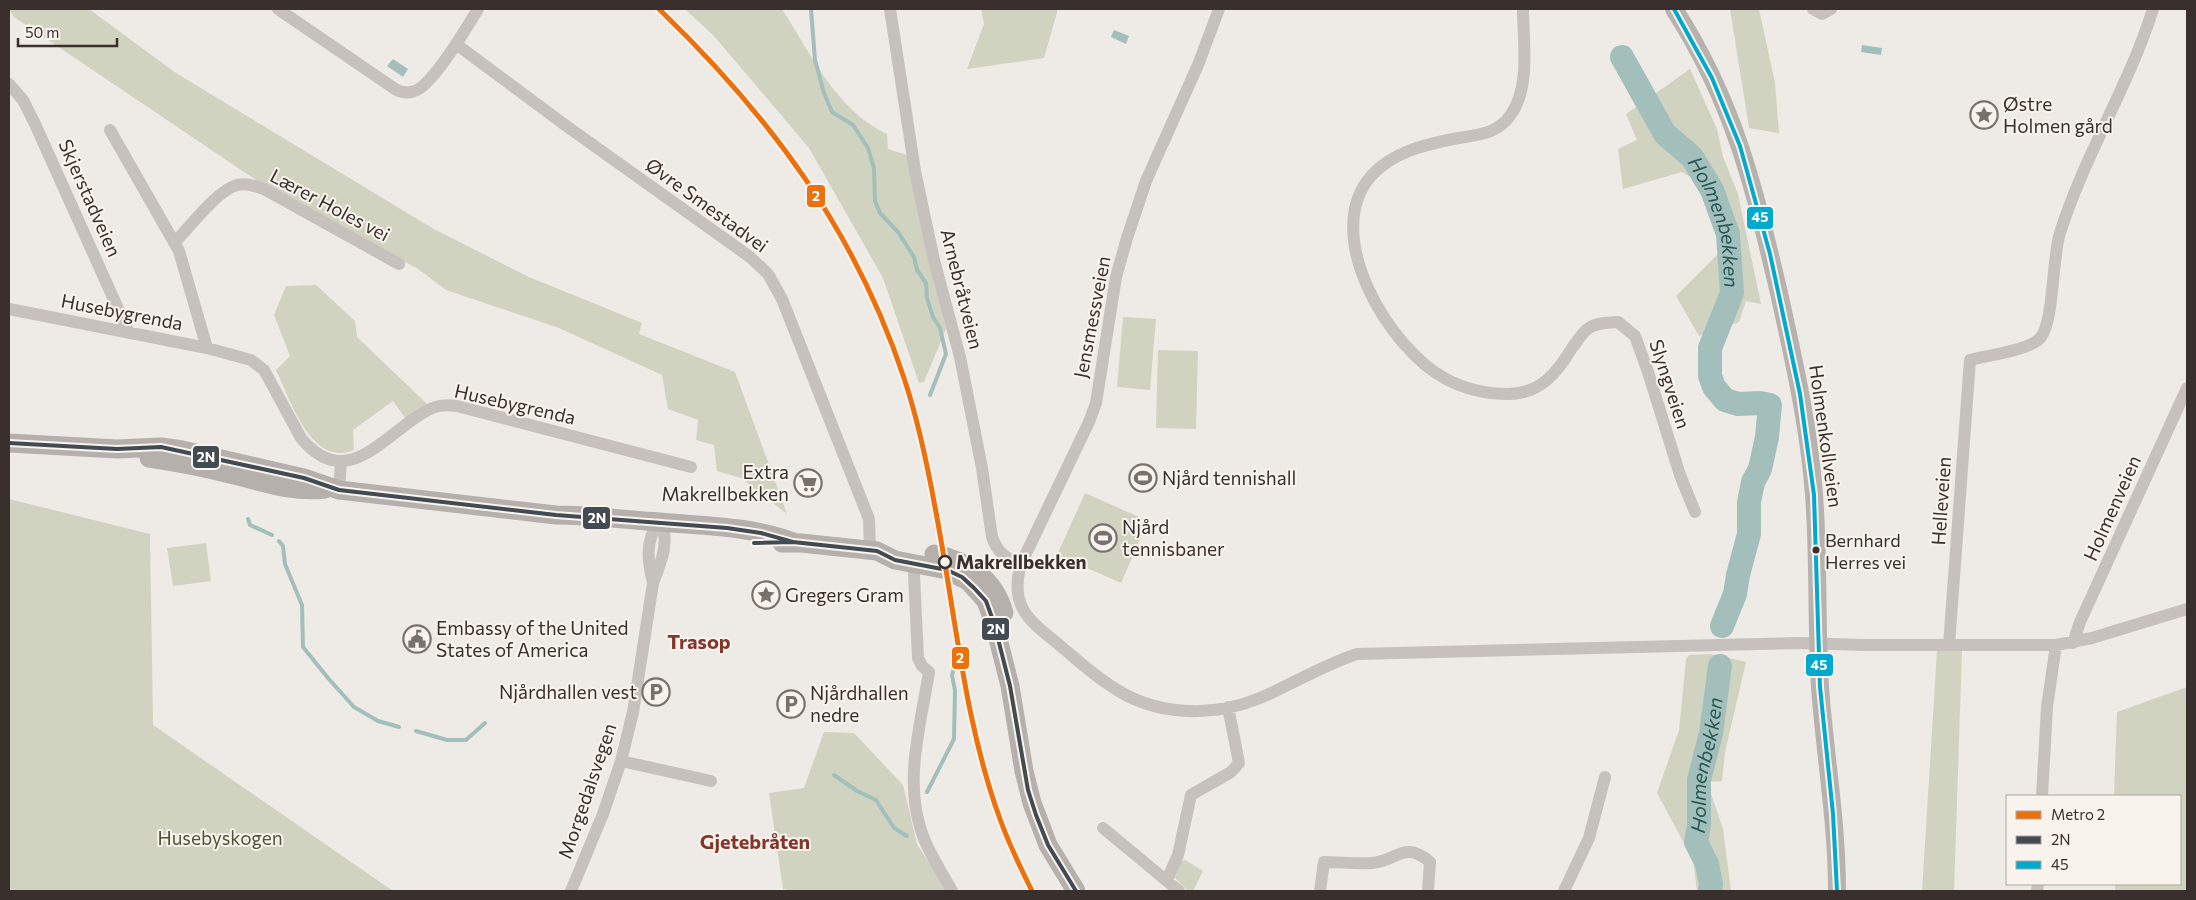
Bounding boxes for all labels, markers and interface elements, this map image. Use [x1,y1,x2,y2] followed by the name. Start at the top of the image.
[18,15,116,47] scale bar
[25,23,59,41] text: 50 m
[2003,92,2113,137] place label: Østre Holmen gård
[1969,100,1999,130] place icon: Østre Holmen gård
[54,136,127,260] street label: Skjerstadveien
[1683,152,1745,288] water label: Holmenbekken
[642,153,773,257] street label: Øvre Smestadvei
[267,163,394,246] street label: Lærer Holes vei
[806,184,826,208] line badge: 2
[812,187,820,204] text: 2
[1746,206,1774,230] line badge: 45
[1752,208,1768,225] text: 45
[936,226,989,351] street label: Arnebråtveien
[1068,254,1115,380] street label: Jensmessveien
[59,288,185,335] street label: Husebygrenda
[1645,336,1696,431] street label: Slyngveien
[1805,363,1848,509] street label: Holmenkollveien
[452,378,578,429] street label: Husebygrenda
[192,445,220,469] line badge: 2N
[197,448,215,465] text: 2N
[2078,452,2145,564] street label: Holmenveien
[1926,456,1955,546] street label: Helleveien
[661,460,789,505] place label: Extra Makrellbekken
[1128,463,1158,493] sports icon: Njård tennishall
[1162,466,1296,489] place label: Njård tennishall
[793,468,823,498] supermarket icon: Extra Makrellbekken
[582,506,611,530] line badge: 2N
[588,509,606,526] text: 2N
[1122,515,1225,560] place label: Njård tennisbaner
[1088,523,1118,553] sports icon: Njård tennisbaner
[1825,529,1906,573] place label: Bernhard Herres vei
[1811,545,1821,555] marker: Bernhard Herres vei
[956,550,1087,573] place label: Makrellbekken
[938,555,952,569] marker: Makrellbekken
[751,580,781,610] place icon: Gregers Gram
[785,583,904,606] place label: Gregers Gram
[436,616,629,661] place label: Embassy of the United States of America
[981,617,1010,641] line badge: 2N
[987,620,1005,637] text: 2N
[402,624,432,654] public building icon: Embassy of the United States of America
[667,629,731,653] district label: Trasop
[951,646,970,670] line badge: 2
[956,649,964,666] text: 2
[1805,653,1834,677] line badge: 45
[1811,656,1827,673] text: 45
[641,677,671,707] parking icon: Njårdhallen vest
[499,680,637,703] place label: Njårdhallen vest
[810,681,909,726] place label: Njårdhallen nedre
[776,689,806,719] parking icon: Njårdhallen nedre
[1685,696,1727,835] water label: Holmenbekken
[553,720,620,862] street label: Morgedalsvegen
[2006,795,2181,885] legend
[2051,805,2105,823] text: Metro 2
[157,826,283,849] park label: Husebyskogen
[700,829,810,853] district label: Gjetebråten
[2051,830,2071,848] text: 2N
[2051,855,2069,873] text: 45

